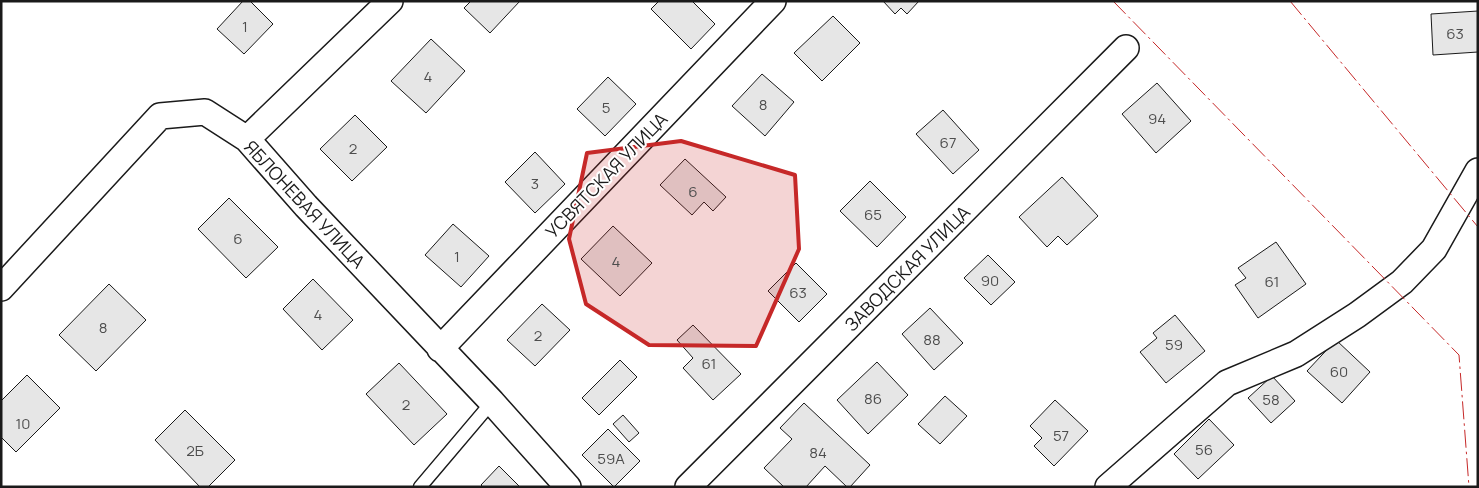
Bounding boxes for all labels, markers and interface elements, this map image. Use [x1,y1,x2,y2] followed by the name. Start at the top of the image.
[242,16,248,37] house number: 1
[1446,23,1464,44] house number: 63
[424,66,433,87] house number: 4
[759,94,767,115] house number: 8
[602,97,610,118] house number: 5
[540,107,673,243] street label: УСВЯТСКАЯ УЛИЦА
[1148,108,1166,129] house number: 94
[940,132,956,153] house number: 67
[239,135,371,274] street label: ЯБЛОНЕВАЯ УЛИЦА
[349,138,357,159] house number: 2
[531,173,539,194] house number: 3
[688,181,698,202] house number: 6
[839,200,975,336] street label: ЗАВОДСКАЯ УЛИЦА
[864,204,882,225] house number: 65
[233,228,243,249] house number: 6
[454,246,460,267] house number: 1
[612,251,621,272] house number: 4
[981,270,999,291] house number: 90
[1265,271,1279,292] house number: 61
[789,282,807,303] house number: 63
[314,304,323,325] house number: 4
[99,317,107,338] house number: 8
[534,325,542,346] house number: 2
[923,329,941,350] house number: 88
[1165,334,1183,355] house number: 59
[702,353,716,374] house number: 61
[1330,361,1348,382] house number: 60
[864,388,882,409] house number: 86
[1262,389,1280,410] house number: 58
[402,394,410,415] house number: 2
[16,413,31,434] house number: 10
[1053,425,1069,446] house number: 57
[1195,439,1213,460] house number: 56
[186,440,204,461] house number: 2Б
[809,442,827,463] house number: 84
[597,448,625,469] house number: 59А

